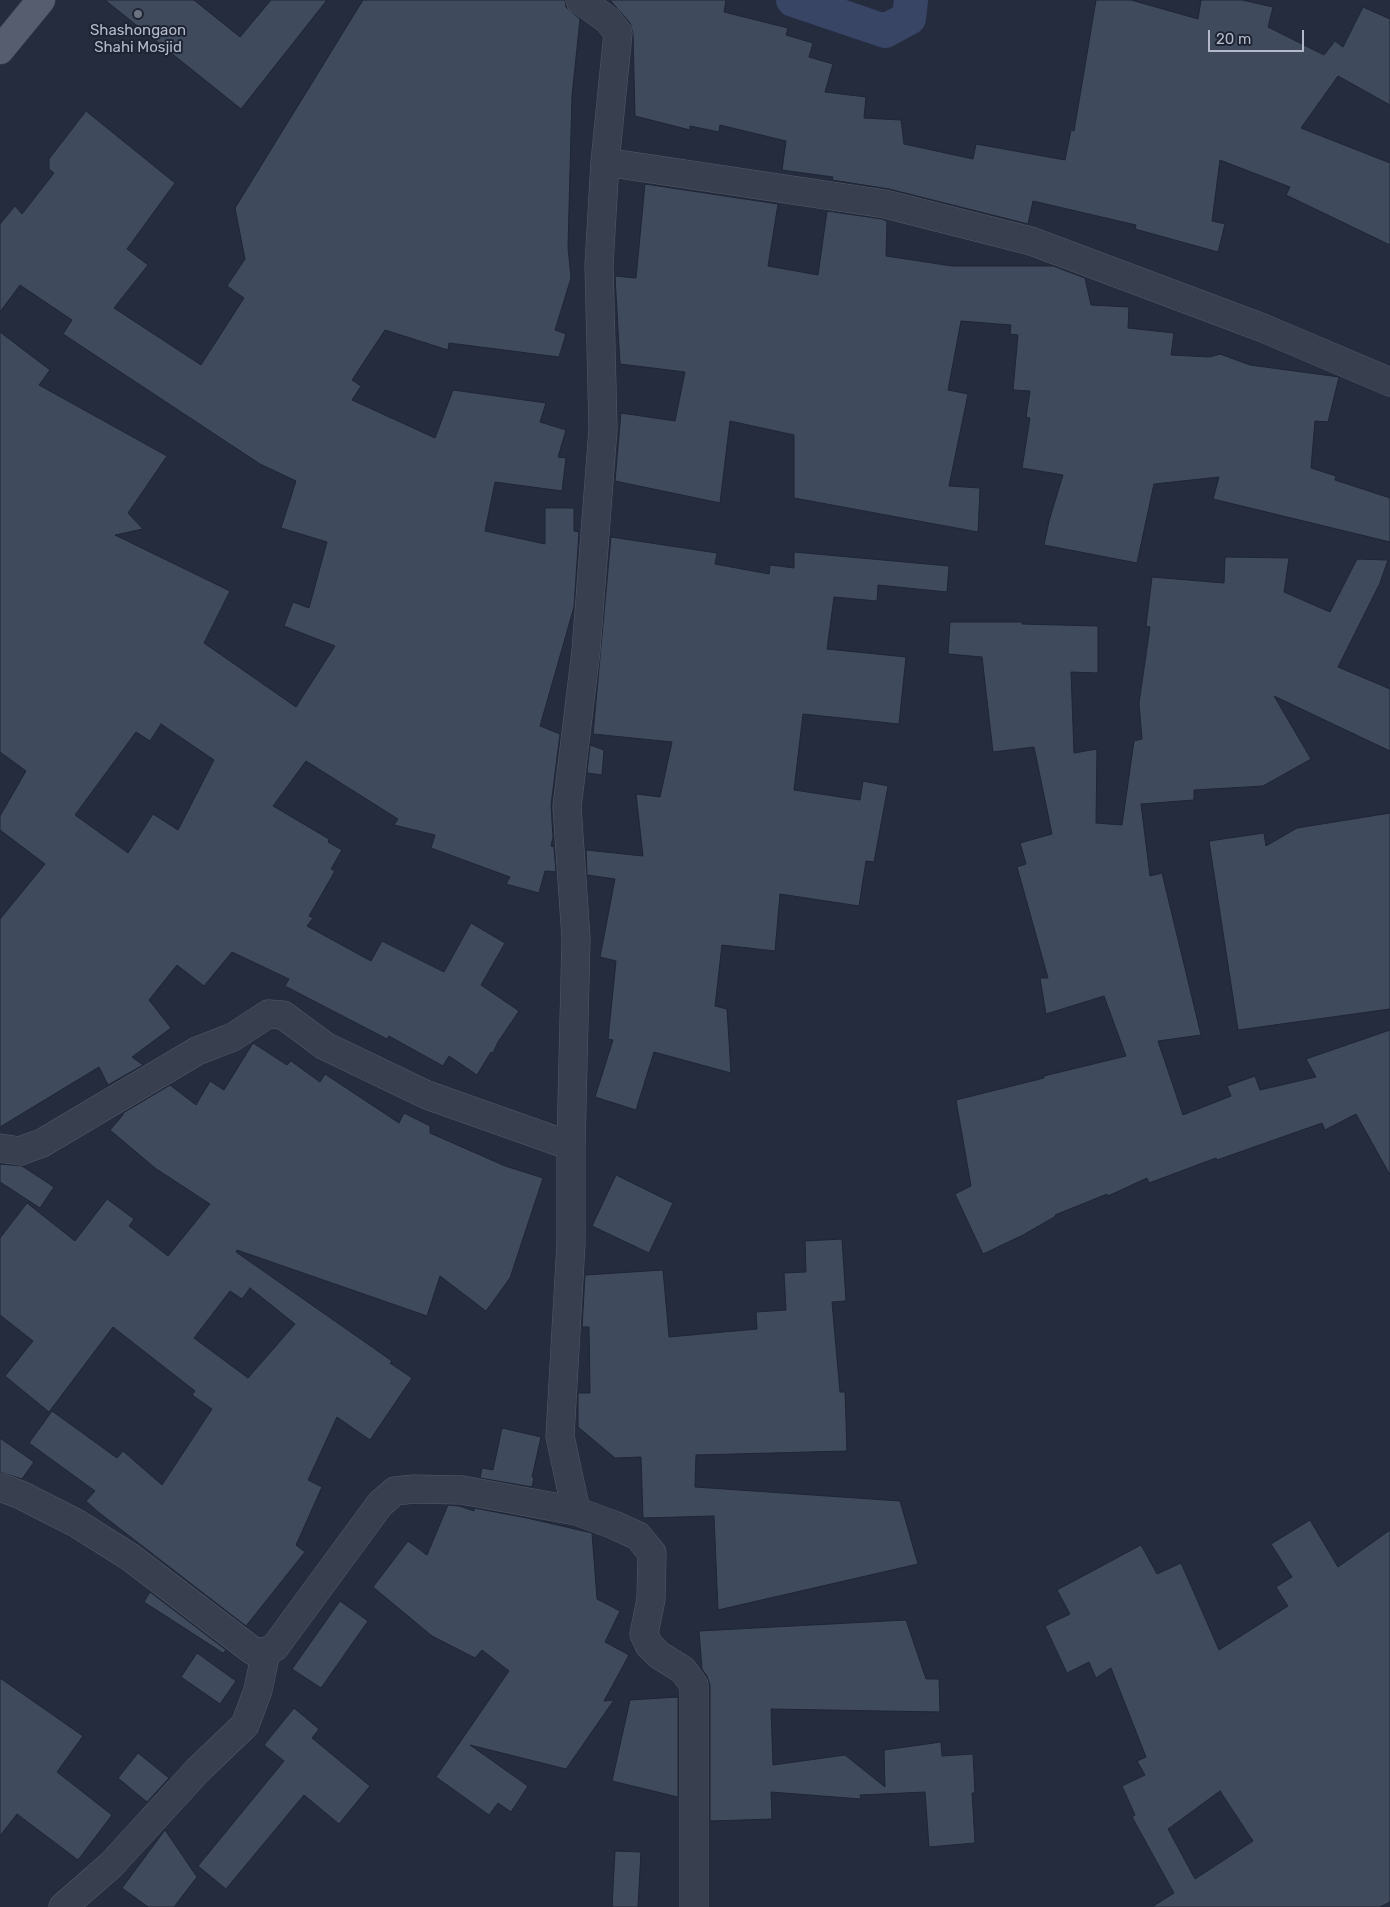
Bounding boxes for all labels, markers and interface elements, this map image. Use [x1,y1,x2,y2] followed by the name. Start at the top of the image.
[132,8,144,20] marker: Shashongaon Shahi Mosjid
[1210,20,1306,52] scale bar
[90,22,186,57] place label: Shashongaon Shahi Mosjid
[1216,30,1251,48] text: 20 m

